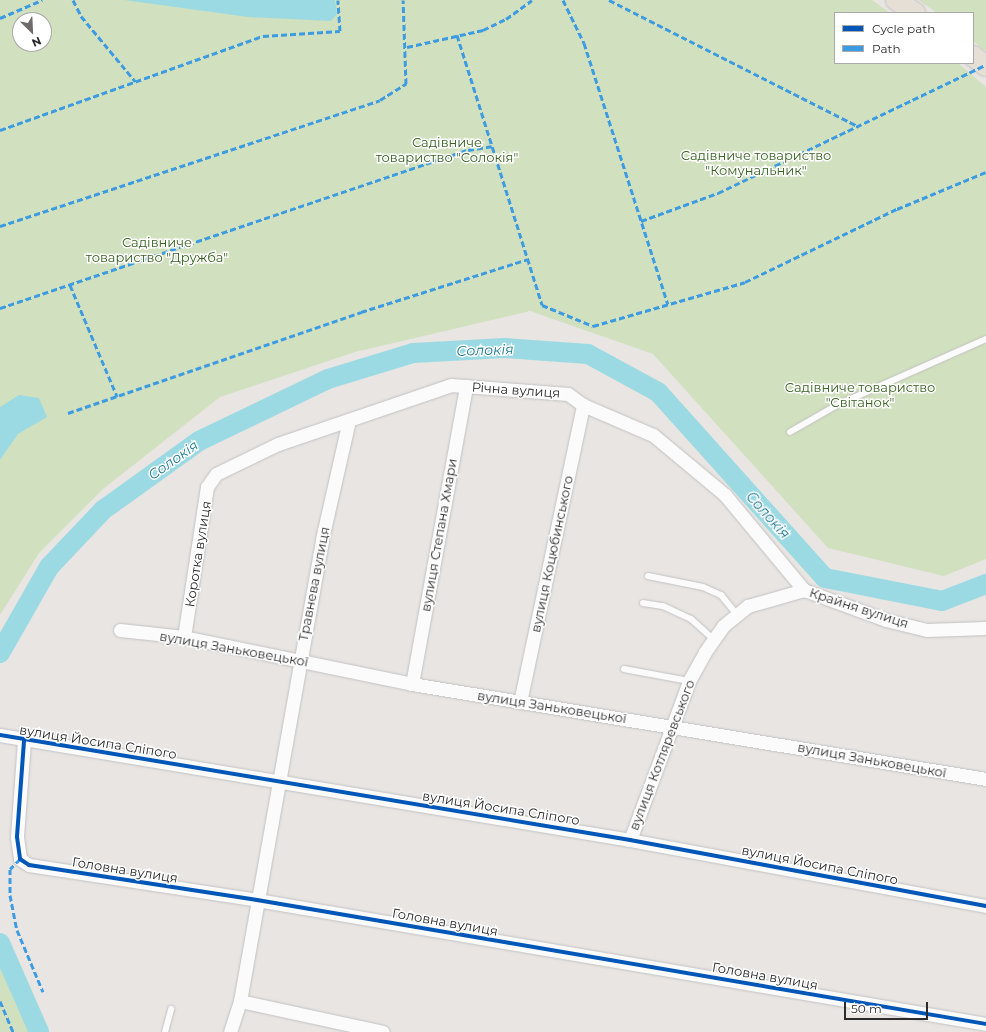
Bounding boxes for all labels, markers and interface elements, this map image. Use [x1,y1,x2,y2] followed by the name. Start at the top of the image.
[12,12,52,52] north arrow
[834,12,974,64] legend
[872,21,935,36] text: Cycle path
[30,34,43,50] text: N
[872,41,901,56] text: Path
[376,135,518,166] park label: Садівниче товариство "Солокія"
[681,148,831,179] park label: Садівниче товариство "Комунальник"
[86,235,228,266] park label: Садівниче товариство "Дружба"
[456,341,514,359] water label: Солокія
[471,379,561,401] street label: Річна вулиця
[785,380,935,411] park label: Садівниче товариство "Світанок"
[145,437,201,483] water label: Солокія
[418,457,460,613] street label: вулиця Степана Хмари
[528,474,576,634] street label: вулиця Коцюбинського
[743,488,793,542] water label: Солокія
[182,500,214,608] street label: Коротка вулиця
[295,525,333,643] street label: Травнева вулиця
[807,585,911,631] street label: Крайня вулиця
[158,628,310,670] street label: вулиця Заньковецької
[626,678,698,832] street label: вулиця Котляревського
[476,688,628,726] street label: вулиця Заньковецької
[18,722,178,762] street label: вулиця Йосипа Сліпого
[796,739,948,781] street label: вулиця Заньковецької
[421,788,581,828] street label: вулиця Йосипа Сліпого
[740,842,900,888] street label: вулиця Йосипа Сліпого
[71,854,179,886] street label: Головна вулиця
[391,905,499,939] street label: Головна вулиця
[711,959,819,993] street label: Головна вулиця
[846,994,930,1020] scale bar
[851,1001,882,1016] text: 50 m

